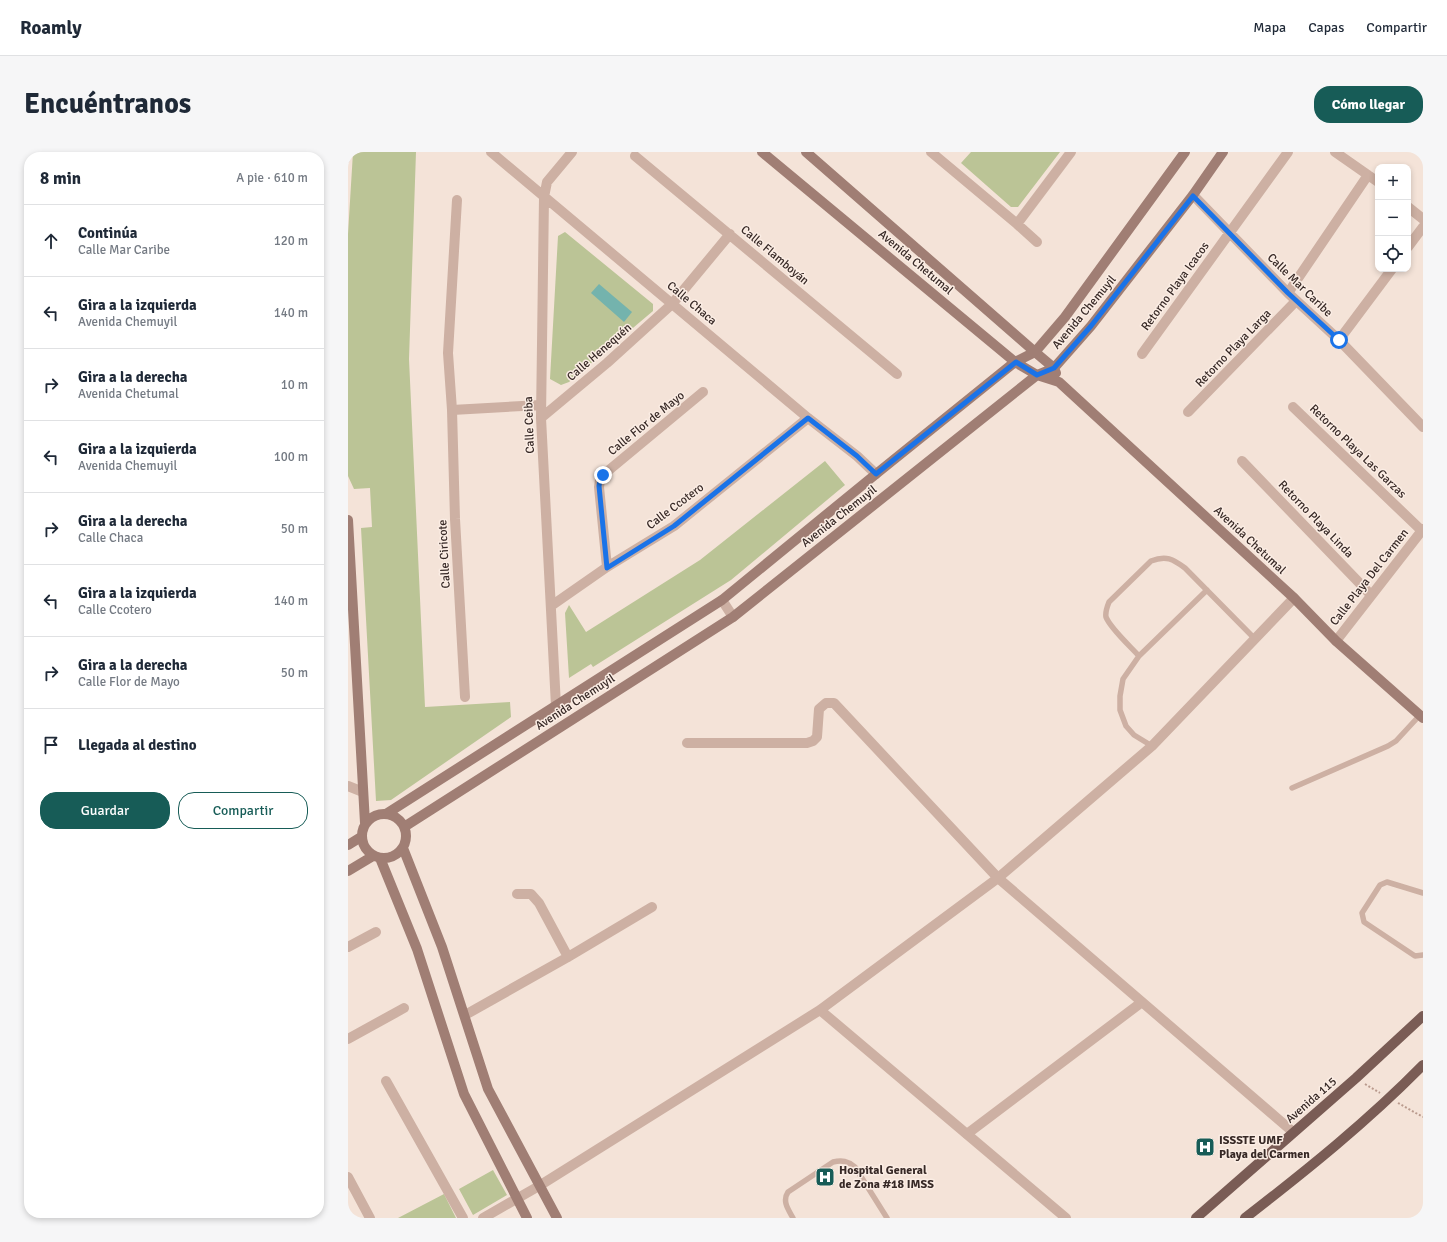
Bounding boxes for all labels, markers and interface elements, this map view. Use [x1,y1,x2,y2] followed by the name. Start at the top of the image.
[20,16,82,40] text: Roamly
[1253,19,1286,36] text: Mapa
[1308,19,1344,36] text: Capas
[1366,19,1427,36] text: Compartir
[1314,86,1423,123] button: Cómo llegar
[24,87,191,121] text: Encuéntranos
[1375,164,1411,272] map controls
[1375,164,1411,200] button: +
[40,168,81,189] text: 8 min
[236,170,308,186] text: A pie · 610 m
[1375,200,1411,236] button: −
[737,222,812,288] street label: Calle Flamboyán
[78,224,137,242] text: Continúa
[875,227,957,298] street label: Avenida Chetumal
[40,230,62,252] icon: ahead
[274,233,308,249] text: 120 m
[1375,236,1411,272] button: locate
[1138,239,1213,334] street label: Retorno Playa Icacos
[78,242,170,258] text: Calle Mar Caribe
[1264,250,1335,320] street label: Calle Mar Caribe
[1049,272,1120,352] street label: Avenida Chemuyil
[664,278,720,328] street label: Calle Chaca
[78,296,197,314] text: Gira a la izquierda
[40,302,62,324] icon: left
[274,305,308,321] text: 140 m
[1192,306,1274,390] street label: Retorno Playa Larga
[78,314,177,330] text: Avenida Chemuyil
[564,320,635,385] street label: Calle Henequén
[1330,331,1348,349] route start
[78,368,188,386] text: Gira a la derecha
[40,374,62,396] icon: right
[281,377,308,393] text: 10 m
[78,386,179,402] text: Avenida Chetumal
[605,388,688,459] street label: Calle Flor de Mayo
[521,396,538,454] street label: Calle Ceiba
[1306,401,1409,502] street label: Retorno Playa Las Garzas
[78,440,197,458] text: Gira a la izquierda
[40,446,62,468] icon: left
[274,449,308,465] text: 100 m
[78,458,177,474] text: Avenida Chemuyil
[594,466,612,484] route end
[1275,477,1356,561] street label: Retorno Playa Linda
[644,480,707,533] street label: Calle Ccotero
[799,482,880,551] street label: Avenida Chemuyil
[1211,503,1289,578] street label: Avenida Chetumal
[78,512,188,530] text: Gira a la derecha
[40,518,62,540] icon: right
[435,519,454,589] street label: Calle Ciricote
[281,521,308,537] text: 50 m
[1327,526,1412,629] street label: Calle Playa Del Carmen
[78,530,143,546] text: Calle Chaca
[78,584,197,602] text: Gira a la izquierda
[40,590,62,612] icon: left
[274,593,308,609] text: 140 m
[78,602,152,618] text: Calle Ccotero
[78,656,188,674] text: Gira a la derecha
[40,662,62,684] icon: right
[281,665,308,681] text: 50 m
[533,671,618,734] street label: Avenida Chemuyil
[78,674,180,690] text: Calle Flor de Mayo
[40,734,62,756] icon: arrive
[78,736,197,754] text: Llegada al destino
[40,792,170,829] button: Guardar
[178,792,308,829] button: Compartir
[1283,1074,1340,1127] street label: Avenida 115
[1219,1133,1310,1162] place label: ISSSTE UMF Playa del Carmen
[1194,1136,1216,1158] hospital icon: ISSSTE UMF Playa del Carmen
[839,1163,934,1192] place label: Hospital General de Zona #18 IMSS
[814,1166,836,1188] hospital icon: Hospital General de Zona #18 IMSS

